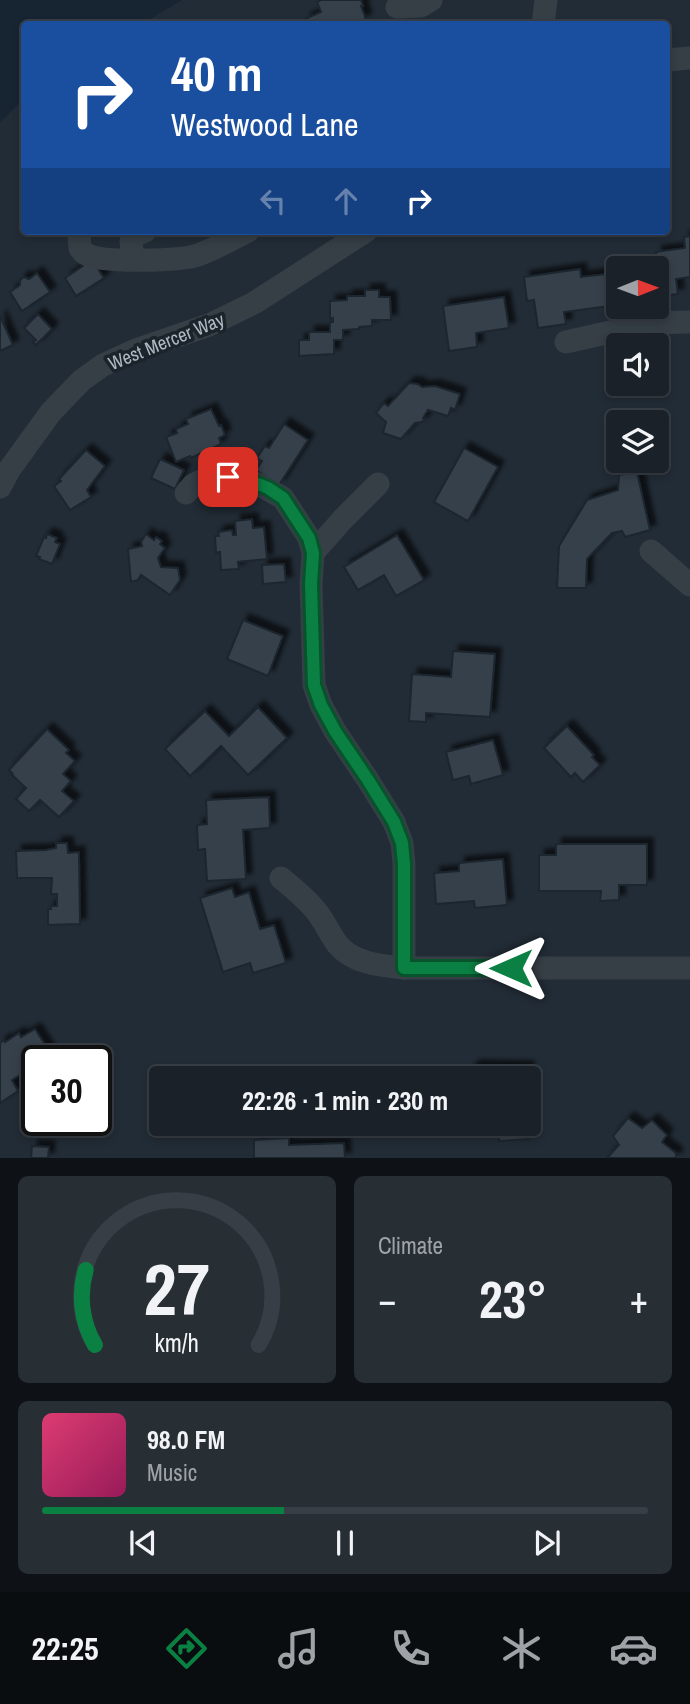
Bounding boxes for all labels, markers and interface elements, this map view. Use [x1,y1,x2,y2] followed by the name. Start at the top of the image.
[171,40,263,106] text: 40 m
[56,49,147,140] icon: right
[171,103,359,146] text: Westwood Lane
[254,182,292,220] icon: left
[327,182,365,220] icon: ahead
[400,182,438,220] icon: right
[606,256,668,318] north arrow
[606,256,669,473] map controls
[104,306,228,376] street label: West Mercer Way
[606,333,669,396] button: sound
[606,410,669,473] button: layers
[198,447,258,507] pin
[209,458,247,496] icon: arrive
[474,931,548,1005] position arrow
[21,1045,112,1136] speed limit sign: 30
[242,1083,448,1118] text: 22:26 · 1 min · 230 m
[378,1230,443,1261] text: Climate
[144,1241,210,1339] text: 27
[479,1264,547,1334] text: 23°
[378,1274,396,1325] text: −
[630,1274,648,1325] text: +
[155,1326,199,1360] text: km/h
[147,1422,225,1457] text: 98.0 FM
[147,1457,197,1488] text: Music
[124,1524,162,1562] icon: previous
[326,1524,364,1562] icon: pause
[528,1524,566,1562] icon: next
[162,1624,211,1673] icon: directions
[274,1624,323,1673] icon: music
[386,1624,435,1673] icon: phone
[497,1624,546,1673] icon: climate
[609,1624,658,1673] icon: car
[31,1627,99,1670] text: 22:25

